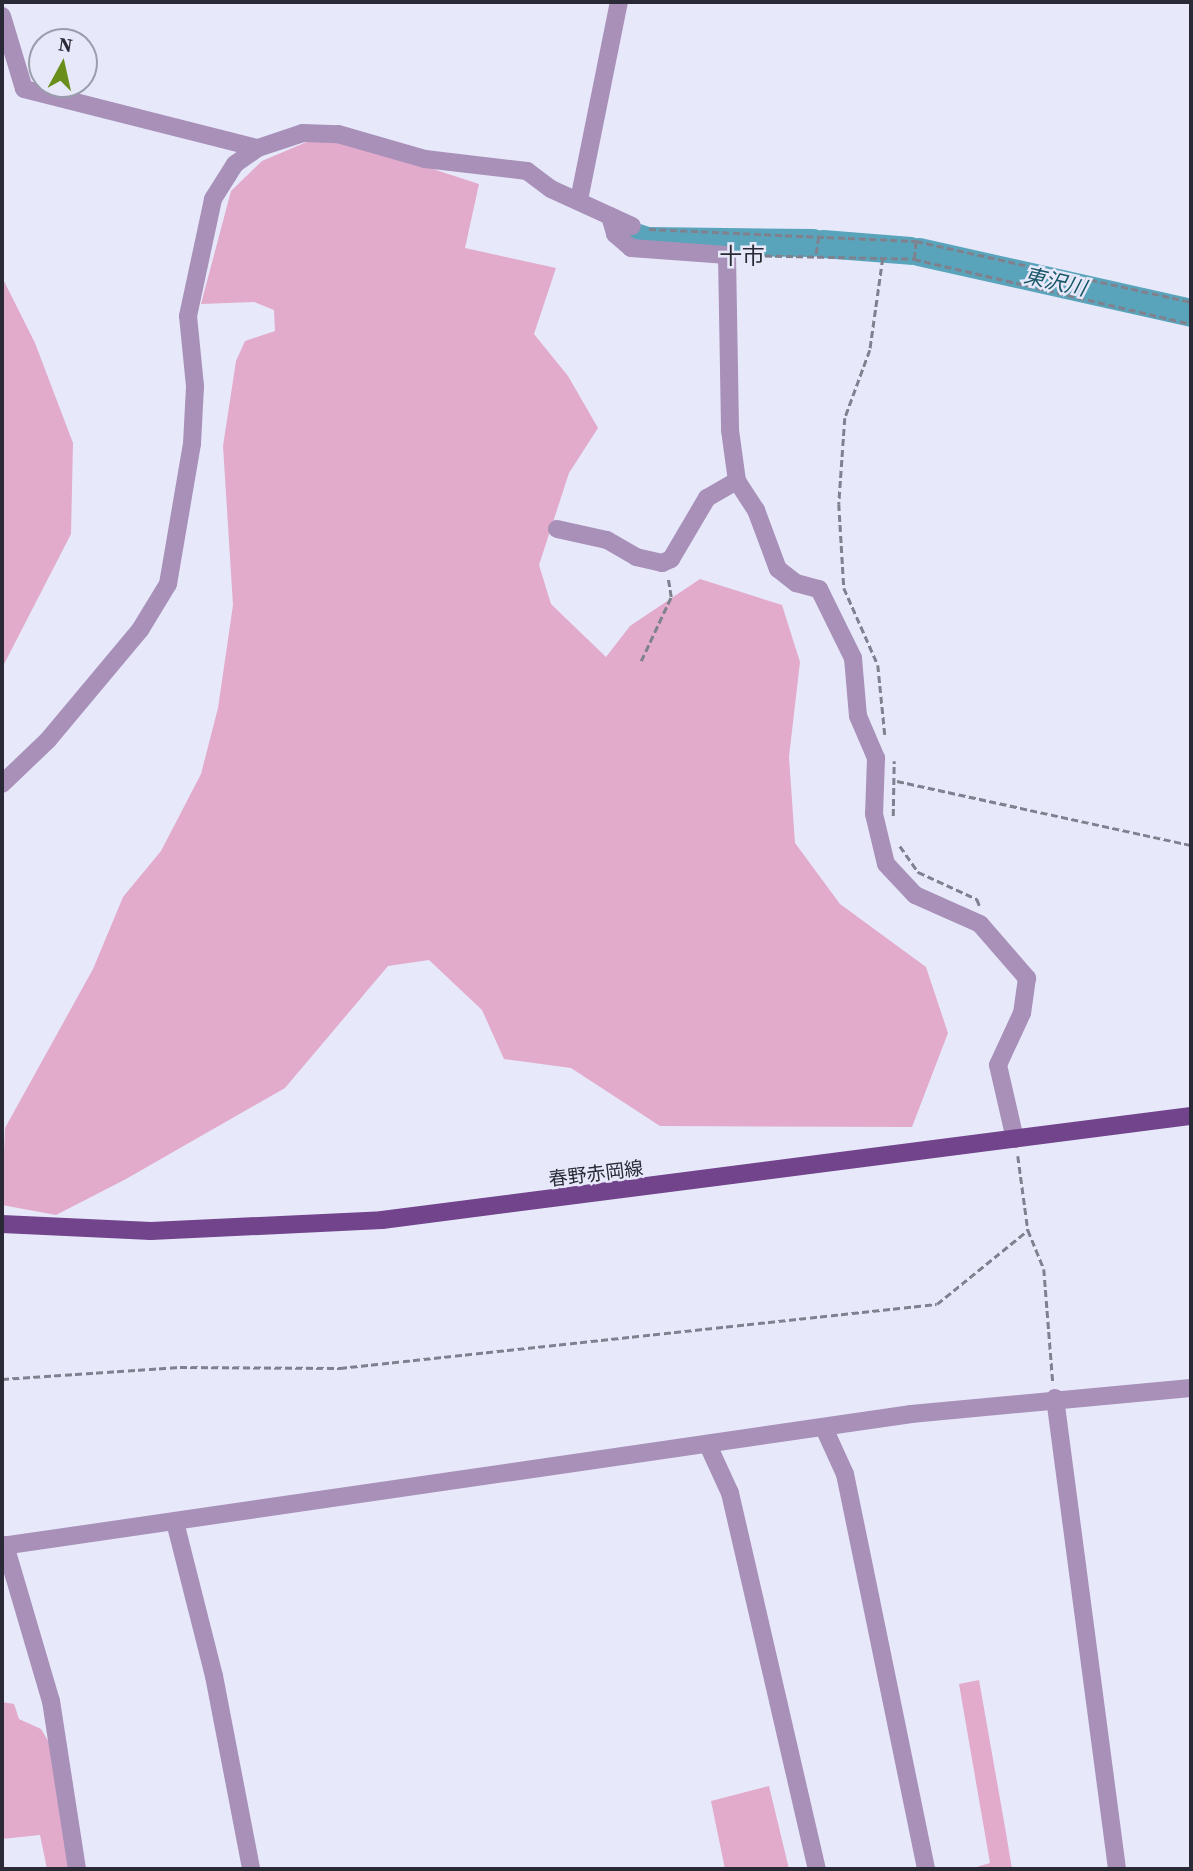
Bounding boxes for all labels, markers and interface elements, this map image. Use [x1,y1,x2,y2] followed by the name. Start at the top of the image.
[28,28,98,98] north arrow
[57,30,74,58] text: N
[719,242,765,270] district label: 十市
[1021,263,1089,301] water label: 東沢川
[547,1157,645,1191] street label: 春野赤岡線

